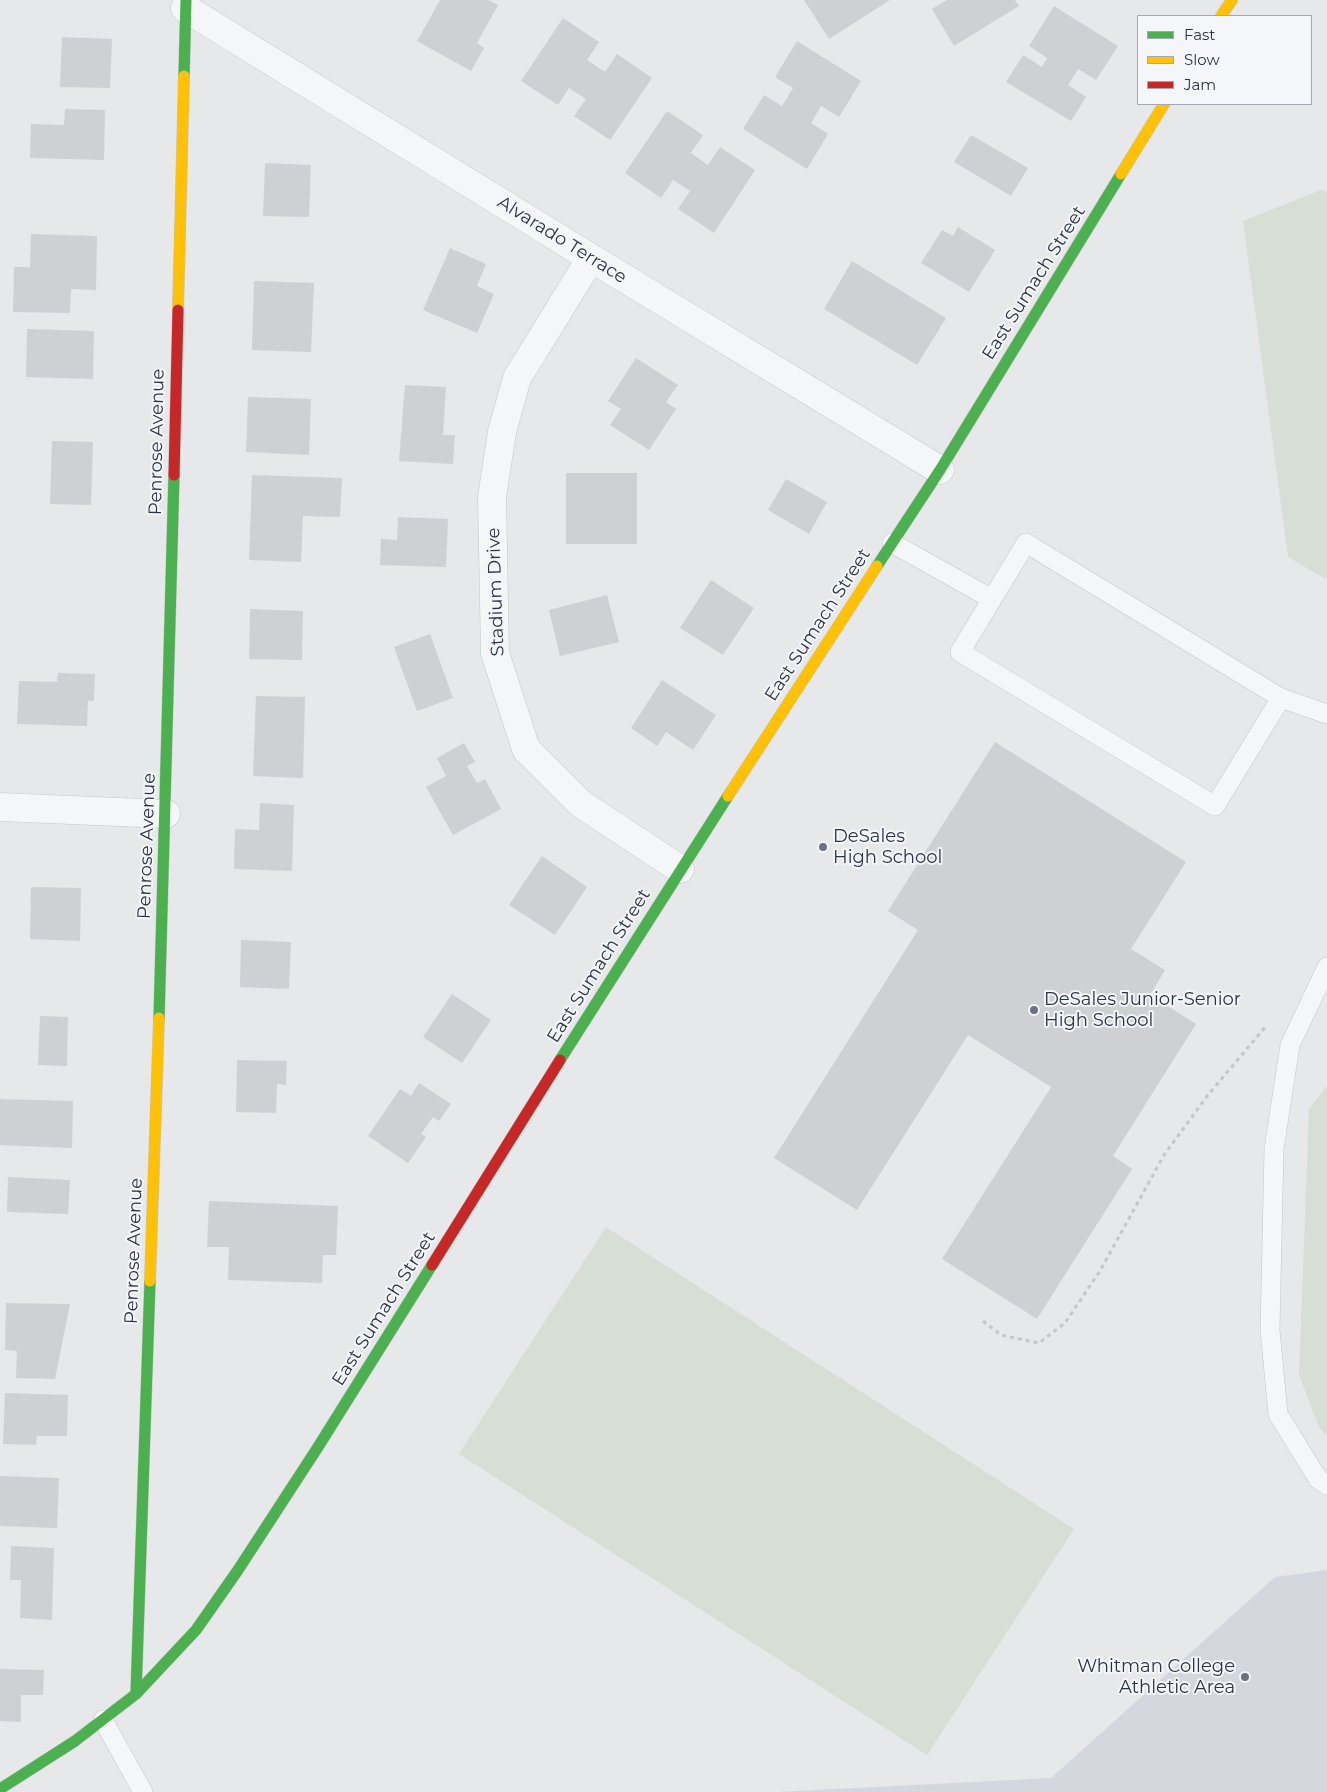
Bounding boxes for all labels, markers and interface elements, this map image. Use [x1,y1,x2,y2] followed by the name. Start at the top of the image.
[1137,15,1312,105] legend
[1184,25,1215,44] text: Fast
[1184,50,1220,69] text: Slow
[1184,75,1216,94] text: Jam
[493,192,631,288] street label: Alvarado Terrace
[978,202,1090,364] street label: East Sumach Street
[145,369,169,515] street label: Penrose Avenue
[483,527,509,657] street label: Stadium Drive
[761,545,875,705] street label: East Sumach Street
[134,773,160,919] street label: Penrose Avenue
[833,826,942,869] place label: DeSales High School
[817,841,829,853] marker: DeSales High School
[543,885,655,1047] street label: East Sumach Street
[1044,989,1241,1032] place label: DeSales Junior-Senior High School
[1028,1004,1040,1016] marker: DeSales Junior-Senior High School
[121,1178,147,1324] street label: Penrose Avenue
[328,1228,440,1390] street label: East Sumach Street
[1077,1656,1235,1698] place label: Whitman College Athletic Area
[1239,1671,1251,1683] marker: Whitman College Athletic Area

